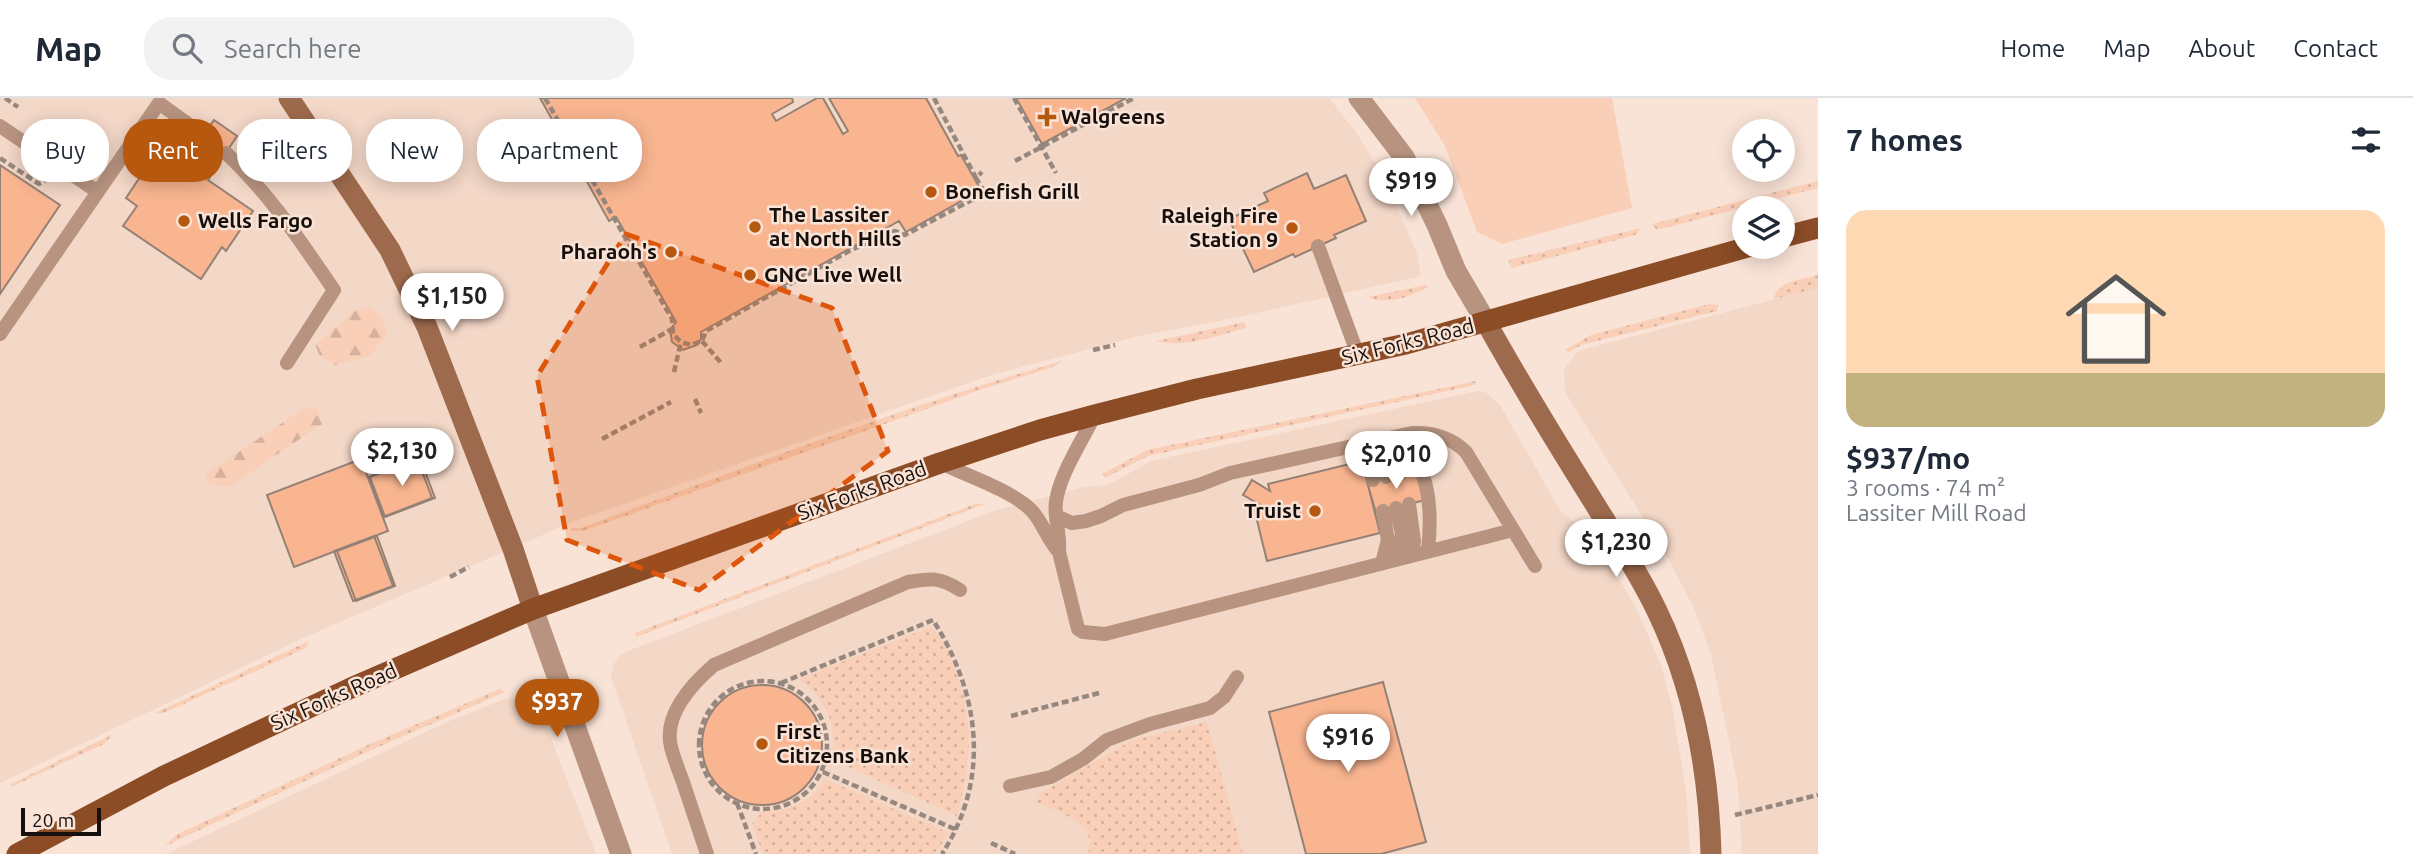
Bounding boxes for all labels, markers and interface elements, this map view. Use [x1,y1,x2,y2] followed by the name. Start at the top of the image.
[144,17,634,80] search box
[168,29,206,67] icon: search
[35,30,102,67] text: Map
[224,34,362,63] text: Search here
[2000,35,2065,62] text: Home
[2103,35,2150,62] text: Map
[2188,35,2255,62] text: About
[2293,35,2378,62] text: Contact
[1061,104,1165,128] place label: Walgreens
[1039,109,1055,125] marker: Walgreens
[21,119,109,182] chip: Buy
[123,119,223,182] chip: Rent
[237,119,352,182] chip: Filters
[366,119,463,182] chip: New
[477,119,642,182] chip: Apartment
[1732,119,1795,259] map controls
[1732,119,1795,182] button: locate
[2347,121,2385,159] icon: filters
[1846,123,1963,157] text: 7 homes
[1370,158,1452,218] pin: $919
[1385,168,1437,193] text: $919
[945,179,1079,203] place label: Bonefish Grill
[923,184,939,200] marker: Bonefish Grill
[1732,196,1795,259] button: layers
[769,202,901,250] place label: The Lassiter at North Hills
[1161,203,1278,251] place label: Raleigh Fire Station 9
[198,208,313,232] place label: Wells Fargo
[176,213,192,229] marker: Wells Fargo
[747,219,763,235] marker: The Lassiter at North Hills
[1284,220,1300,236] marker: Raleigh Fire Station 9
[561,239,657,263] place label: Pharaoh's
[663,244,679,260] marker: Pharaoh's
[2053,256,2179,382] icon: home
[764,262,902,286] place label: GNC Live Well
[742,267,758,283] marker: GNC Live Well
[395,274,509,333] pin: $1,150
[417,283,487,308] text: $1,150
[1339,313,1477,369] street label: Six Forks Road
[345,428,459,488] pin: $2,130
[1339,432,1453,491] pin: $2,010
[367,438,437,463] text: $2,130
[1361,441,1431,466] text: $2,010
[1846,441,1970,475] text: $937/mo
[794,456,930,525] street label: Six Forks Road
[1846,475,2005,500] text: 3 rooms · 74 m²
[1244,498,1301,522] place label: Truist
[1846,500,2027,525] text: Lassiter Mill Road
[1307,503,1323,519] marker: Truist
[1559,519,1673,579] pin: $1,230
[1581,529,1651,554] text: $1,230
[267,658,400,735] street label: Six Forks Road
[516,680,598,739] pin: $937
[531,689,583,714] text: $937
[1307,714,1389,774] pin: $916
[776,719,909,767] place label: First Citizens Bank
[1322,724,1374,749] text: $916
[754,736,770,752] marker: First Citizens Bank
[21,805,102,837] scale bar
[32,809,74,831] text: 20 m

